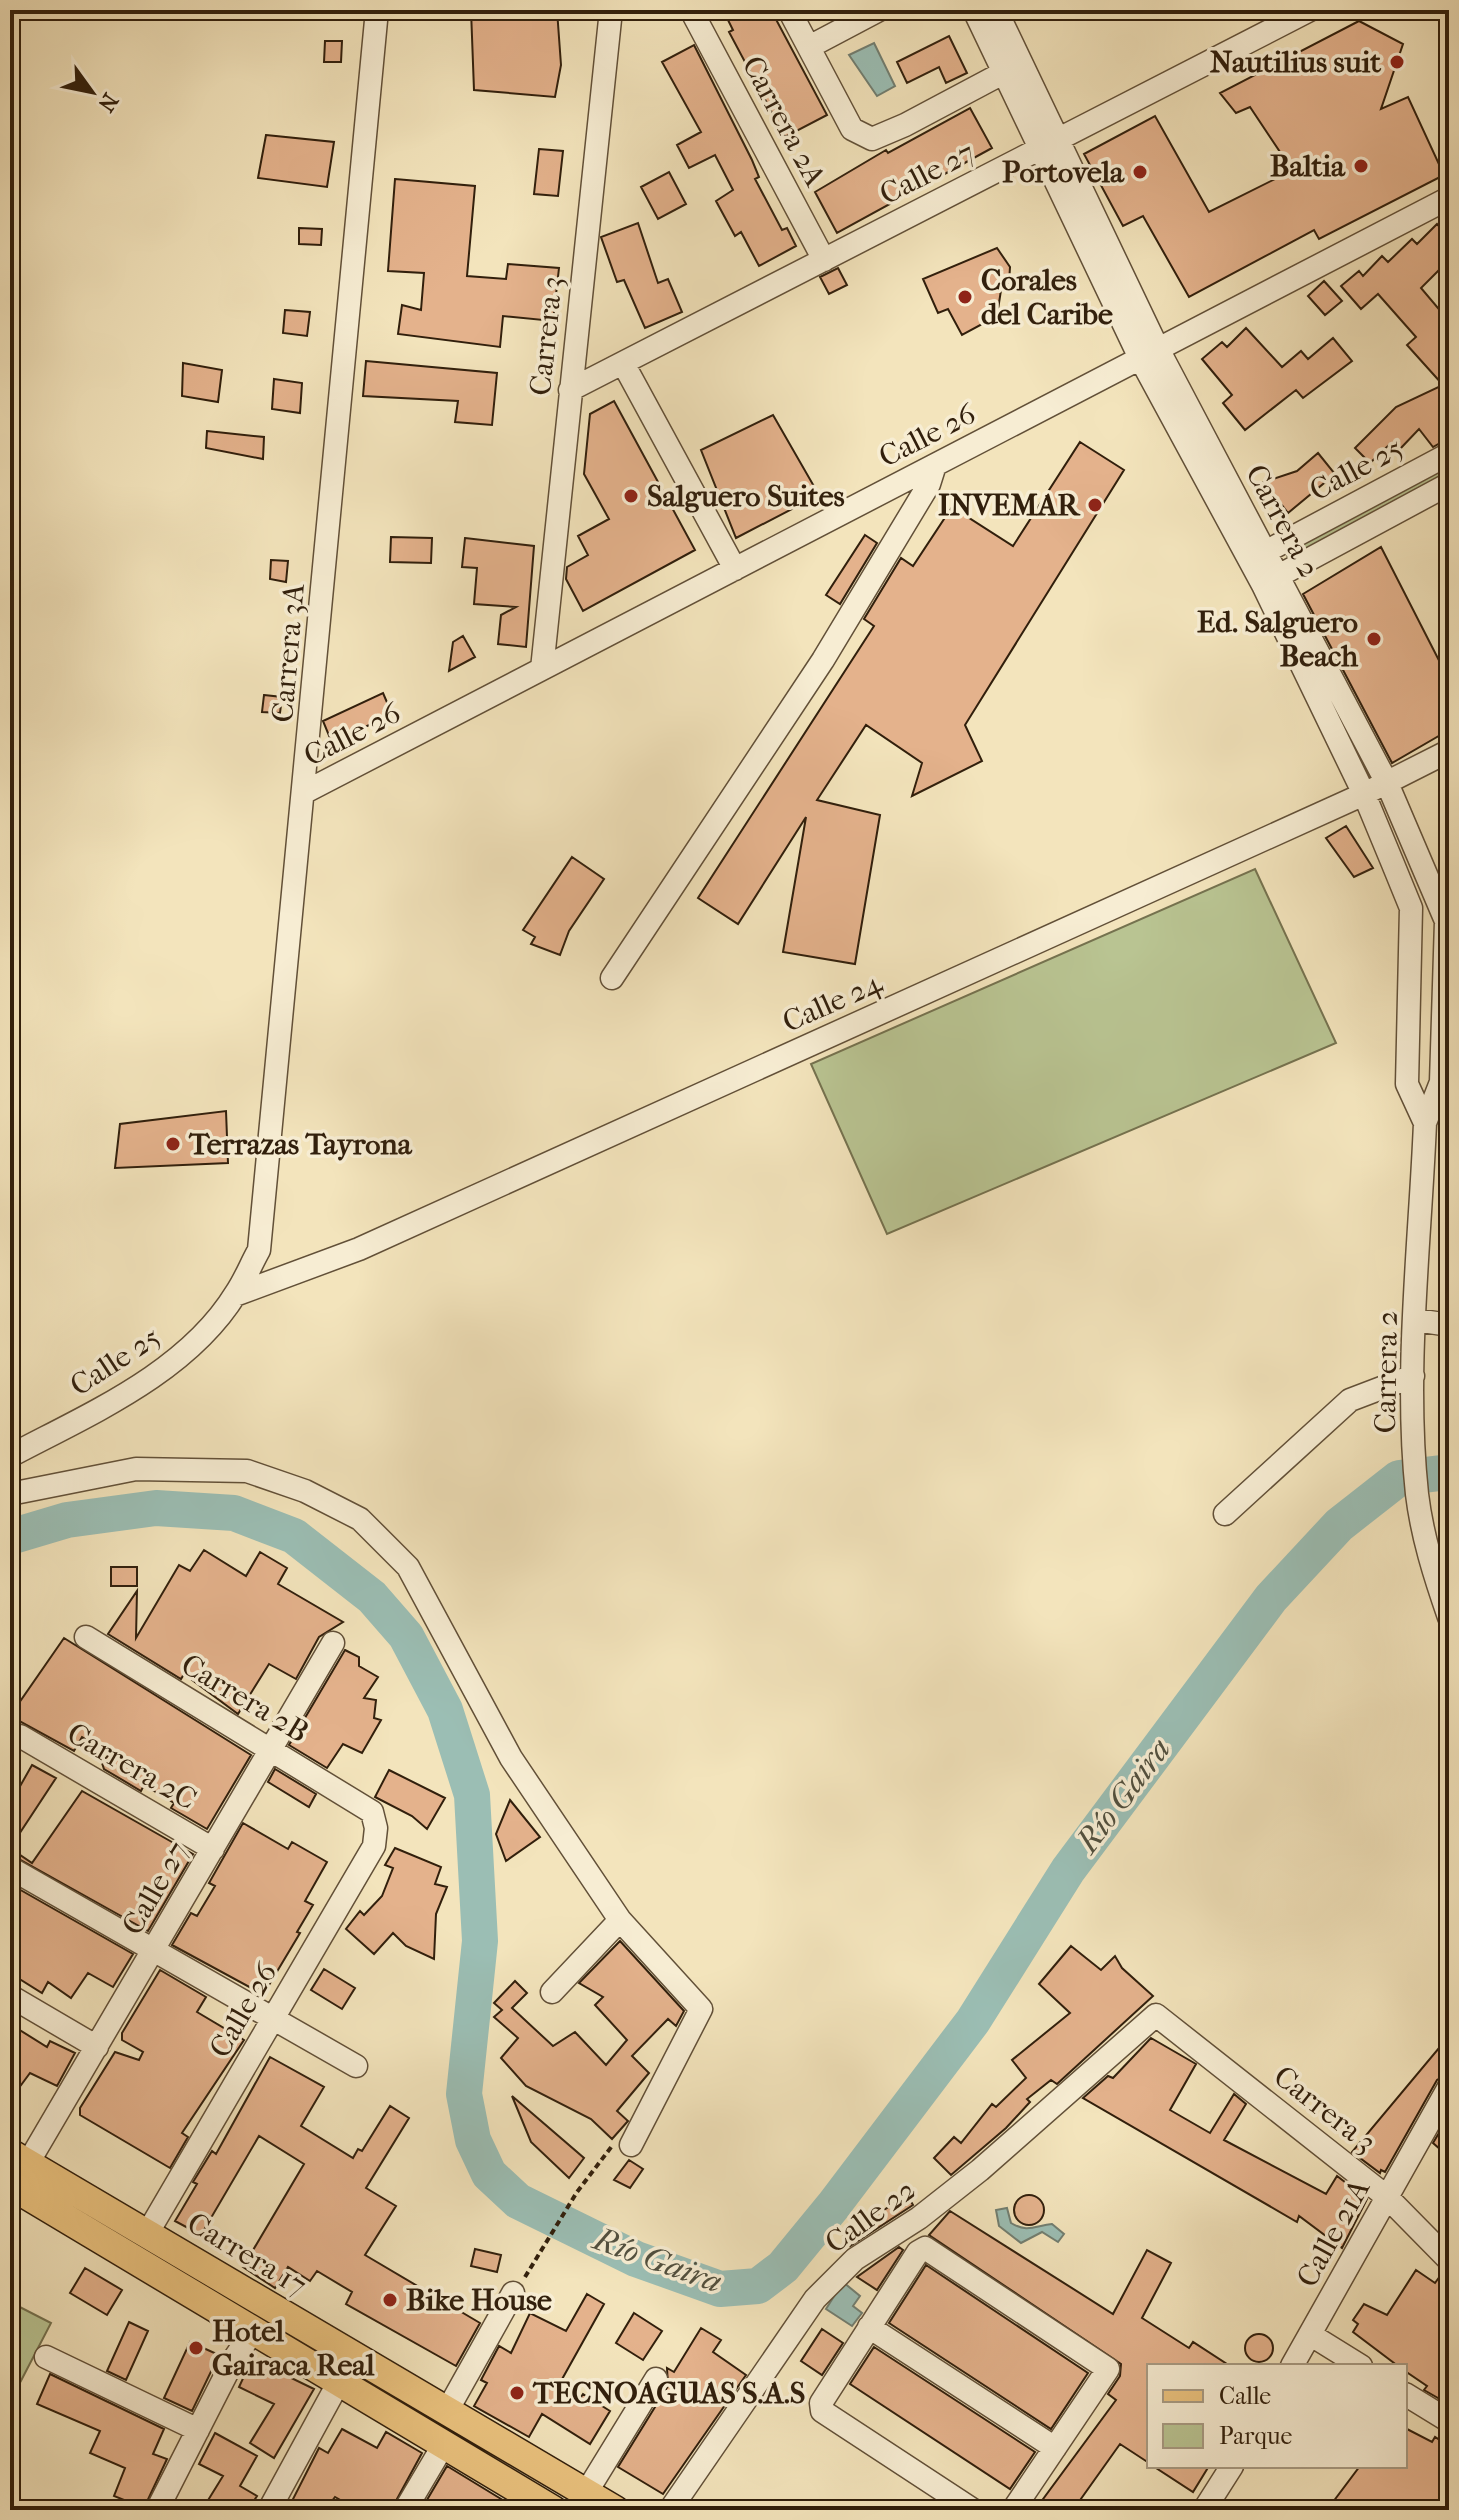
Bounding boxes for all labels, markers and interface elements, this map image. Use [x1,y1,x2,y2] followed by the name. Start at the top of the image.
[1210,45,1381,80] place label: Nautilius suit
[735,50,833,193] street label: Carrera 2A
[52,52,132,132] north arrow
[1388,53,1406,71] marker: Nautilius suit
[92,88,123,117] text: N
[874,135,980,212] street label: Calle 27
[1270,149,1346,184] place label: Baltia
[1002,155,1125,190] place label: Portovela
[1352,157,1370,175] marker: Baltia
[1131,163,1149,181] marker: Portovela
[981,263,1113,332] place label: Corales del Caribe
[523,275,570,397] street label: Carrera 3
[956,288,974,306] marker: Corales del Caribe
[873,396,982,475] street label: Calle 26
[1304,430,1409,508] street label: Calle 25
[1238,459,1327,584] street label: Carrera 2
[647,479,845,514] place label: Salguero Suites
[622,487,640,505] marker: Salguero Suites
[938,488,1081,523] place label: INVEMAR
[1086,496,1104,514] marker: INVEMAR
[265,582,312,724] street label: Carrera 3A
[1197,605,1359,674] place label: Ed. Salguero Beach
[1365,630,1383,648] marker: Ed. Salguero Beach
[298,695,407,774] street label: Calle 26
[777,965,888,1040] street label: Calle 24
[188,1127,413,1162] place label: Terrazas Tayrona
[164,1135,182,1153] marker: Terrazas Tayrona
[1368,1310,1405,1434] street label: Carrera 2
[64,1319,167,1403] street label: Calle 25
[175,1647,315,1750] street label: Carrera 2B
[61,1716,202,1817] street label: Carrera 2C
[1067,1731,1178,1861] water label: Río Gaira
[115,1835,196,1941] street label: Calle 27
[202,1956,285,2064] street label: Calle 26
[1267,2059,1383,2160] street label: Carrera 3
[819,2172,922,2261] street label: Calle 22
[1290,2173,1377,2293] street label: Calle 21A
[181,2205,313,2304] street label: Carrera 17
[587,2220,727,2301] water label: Río Gaira
[406,2283,552,2318] place label: Bike House
[381,2291,399,2309] marker: Bike House
[212,2314,375,2383] place label: Hotel Gairaca Real
[187,2339,205,2357] marker: Hotel Gairaca Real
[1147,2364,1407,2468] legend
[532,2376,805,2411] place label: TECNOAGUAS S.A.S
[1219,2382,1271,2410] text: Calle
[508,2384,526,2402] marker: TECNOAGUAS S.A.S
[1219,2422,1292,2450] text: Parque

